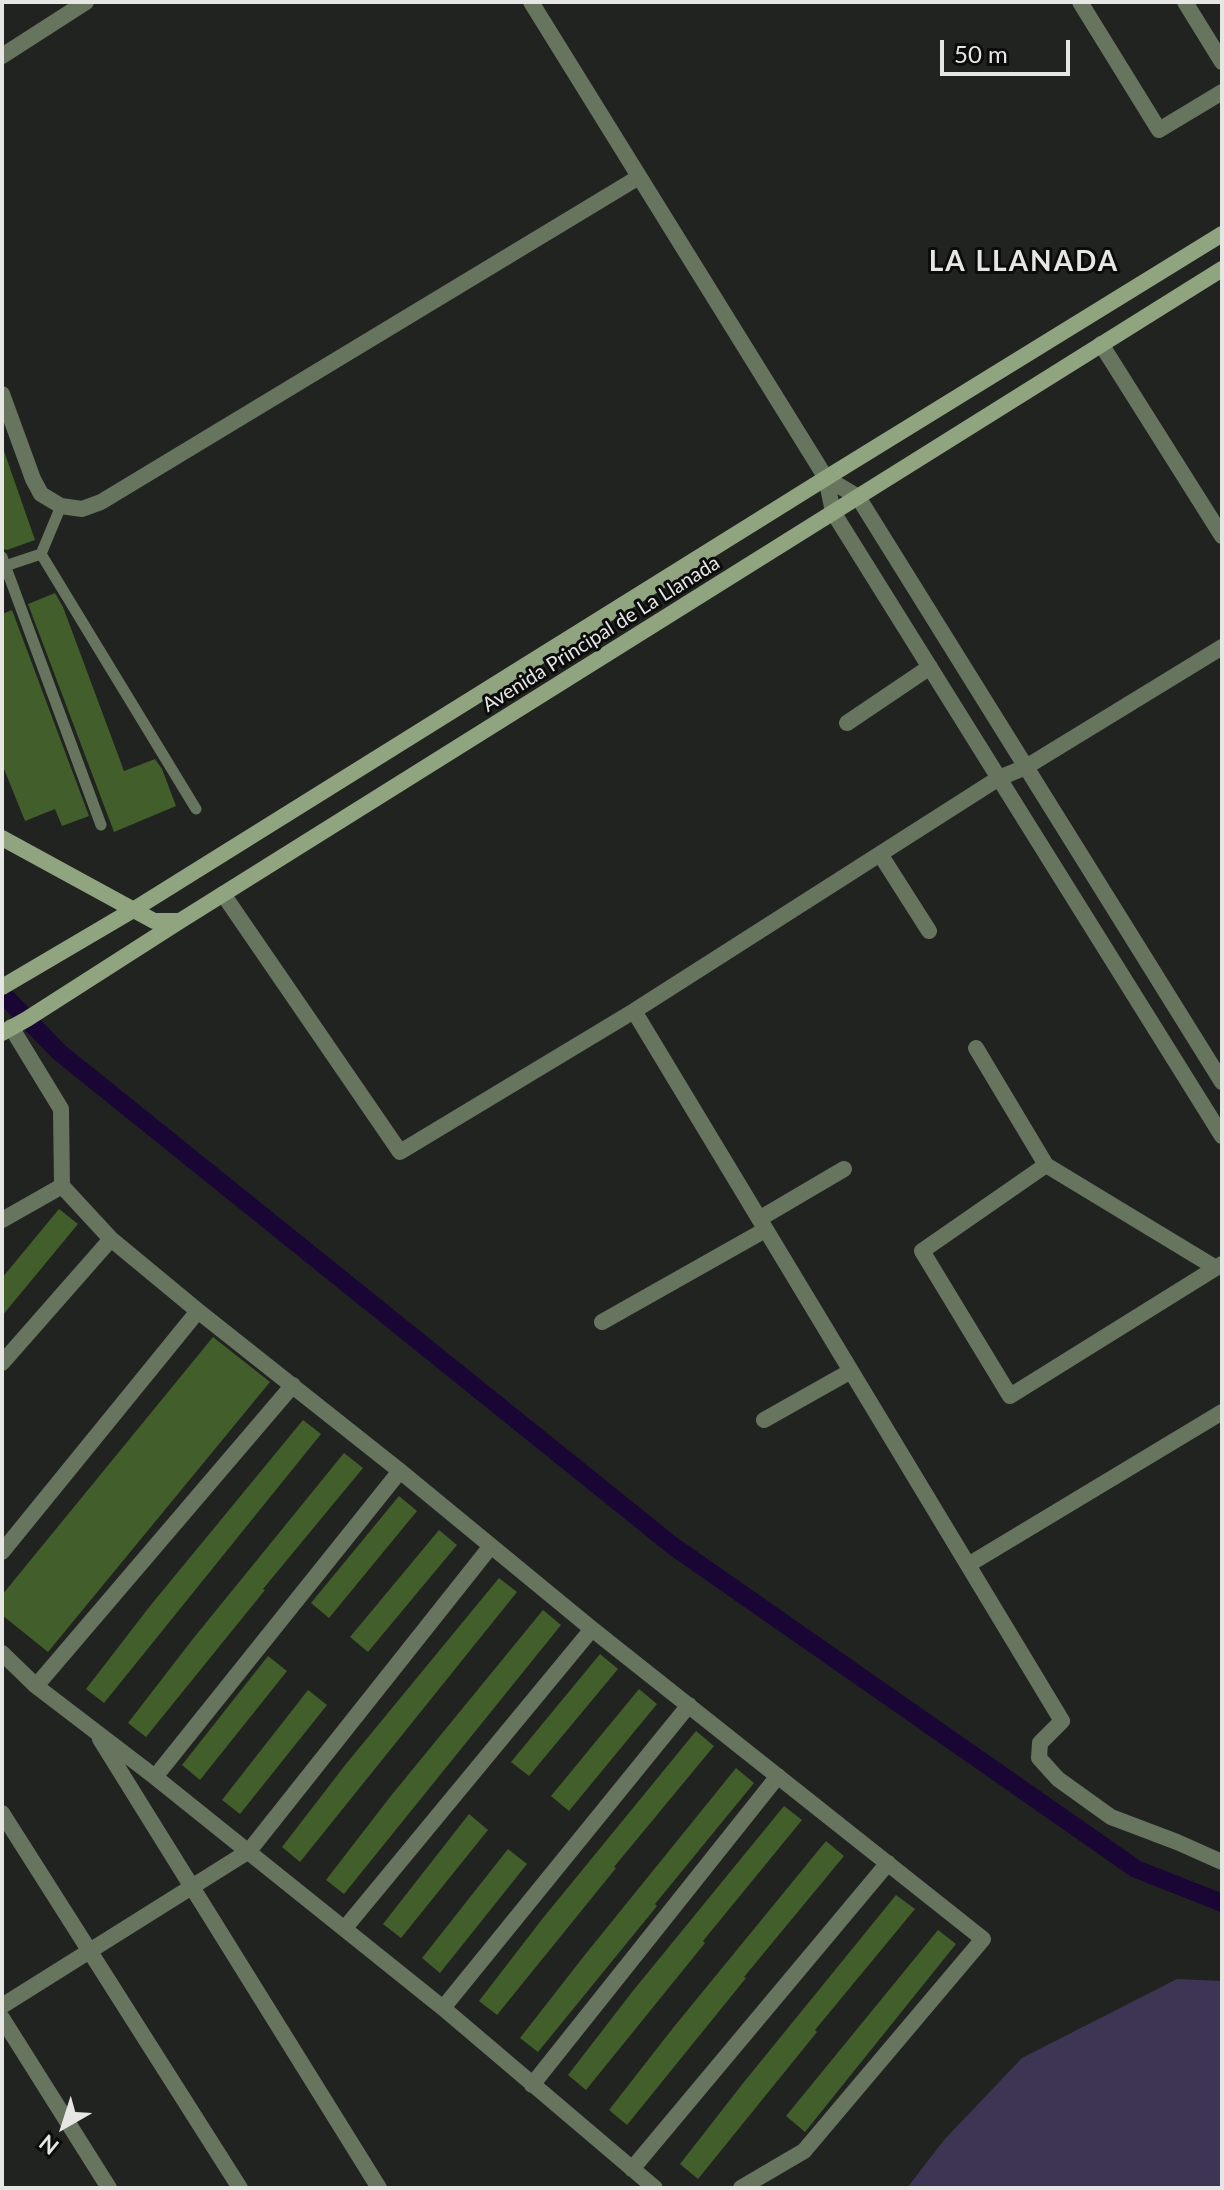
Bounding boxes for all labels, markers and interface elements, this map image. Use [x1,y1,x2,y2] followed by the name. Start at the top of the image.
[944,24,1074,74] scale bar
[954,39,1008,68] text: 50 m
[929,245,1119,279] district label: LA LLANADA
[478,551,724,717] street label: Avenida Principal de La Llanada
[24,2086,104,2166] north arrow
[34,2129,64,2161] text: N

